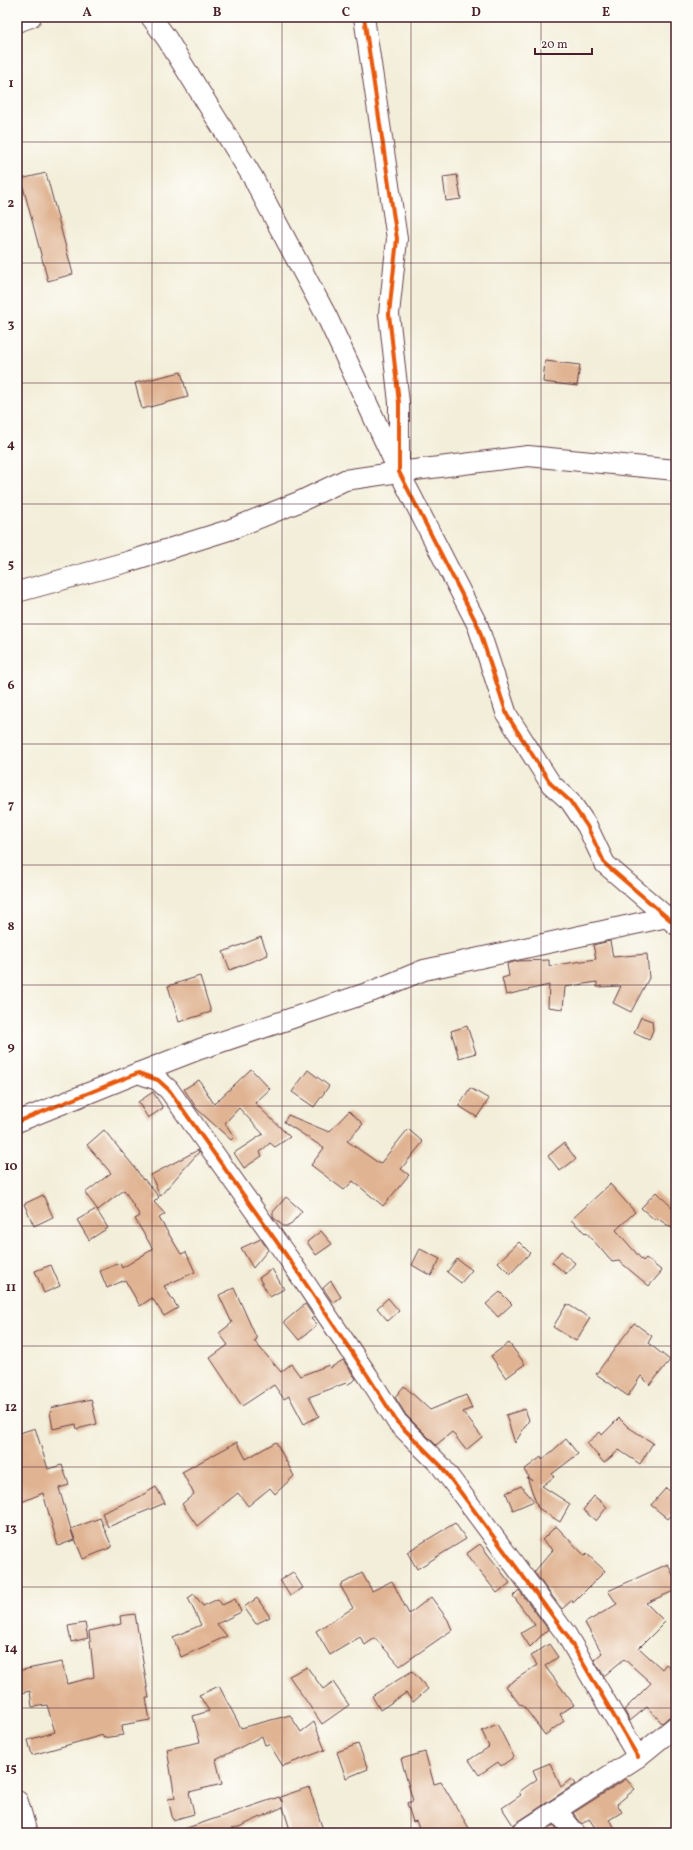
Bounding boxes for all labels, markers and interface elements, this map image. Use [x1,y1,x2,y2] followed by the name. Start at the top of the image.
[82,4,92,22] text: A
[213,4,222,22] text: B
[342,4,350,22] text: C
[471,4,481,22] text: D
[602,4,610,22] text: E
[535,30,592,56] scale bar
[541,37,568,53] text: 20 m
[8,75,14,93] text: 1
[8,195,15,213] text: 2
[8,316,15,334] text: 3
[7,436,15,454] text: 4
[8,556,14,574] text: 5
[7,677,15,695] text: 6
[8,797,14,815] text: 7
[7,918,15,936] text: 8
[7,1038,15,1056] text: 9
[4,1158,18,1176] text: 10
[6,1279,16,1297] text: 11
[5,1399,17,1417] text: 12
[5,1520,17,1538] text: 13
[4,1640,18,1658] text: 14
[5,1760,17,1778] text: 15

